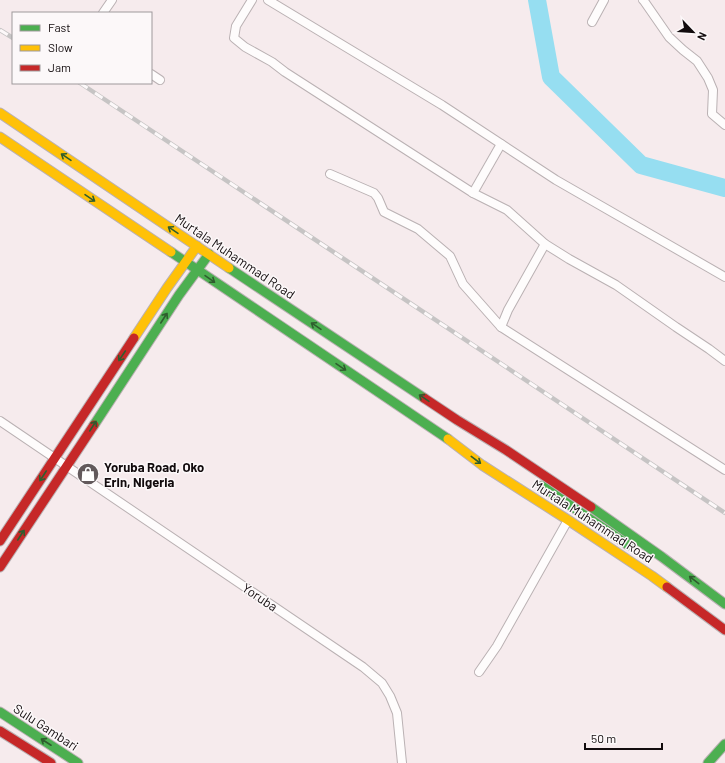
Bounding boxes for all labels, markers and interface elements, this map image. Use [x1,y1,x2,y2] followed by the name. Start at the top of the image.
[12,12,152,84] legend
[673,12,713,52] north arrow
[48,20,71,34] text: Fast
[695,30,710,43] text: N
[48,40,73,54] text: Slow
[48,60,71,74] text: Jam
[60,153,71,161] one-way arrow
[85,194,96,202] one-way arrow
[172,210,298,302] street label: Murtala Muhammad Road
[168,226,179,234] one-way arrow
[204,275,215,283] one-way arrow
[160,313,168,324] one-way arrow
[311,322,322,330] one-way arrow
[118,350,126,361] one-way arrow
[335,363,346,371] one-way arrow
[419,394,430,402] one-way arrow
[89,421,97,432] one-way arrow
[470,456,481,465] one-way arrow
[104,459,204,490] place label: Yoruba Road, Oko Erin, Nigeria
[75,461,101,487] shop icon: Yoruba Road, Oko Erin, Nigeria
[39,470,47,481] one-way arrow
[529,476,657,566] street label: Murtala Muhammad Road
[18,529,26,541] one-way arrow
[689,576,700,584] one-way arrow
[239,579,281,615] street label: Yoruba
[11,700,81,754] street label: Sulu Gambari
[585,725,662,751] scale bar
[591,731,616,745] text: 50 m
[41,738,52,746] one-way arrow

